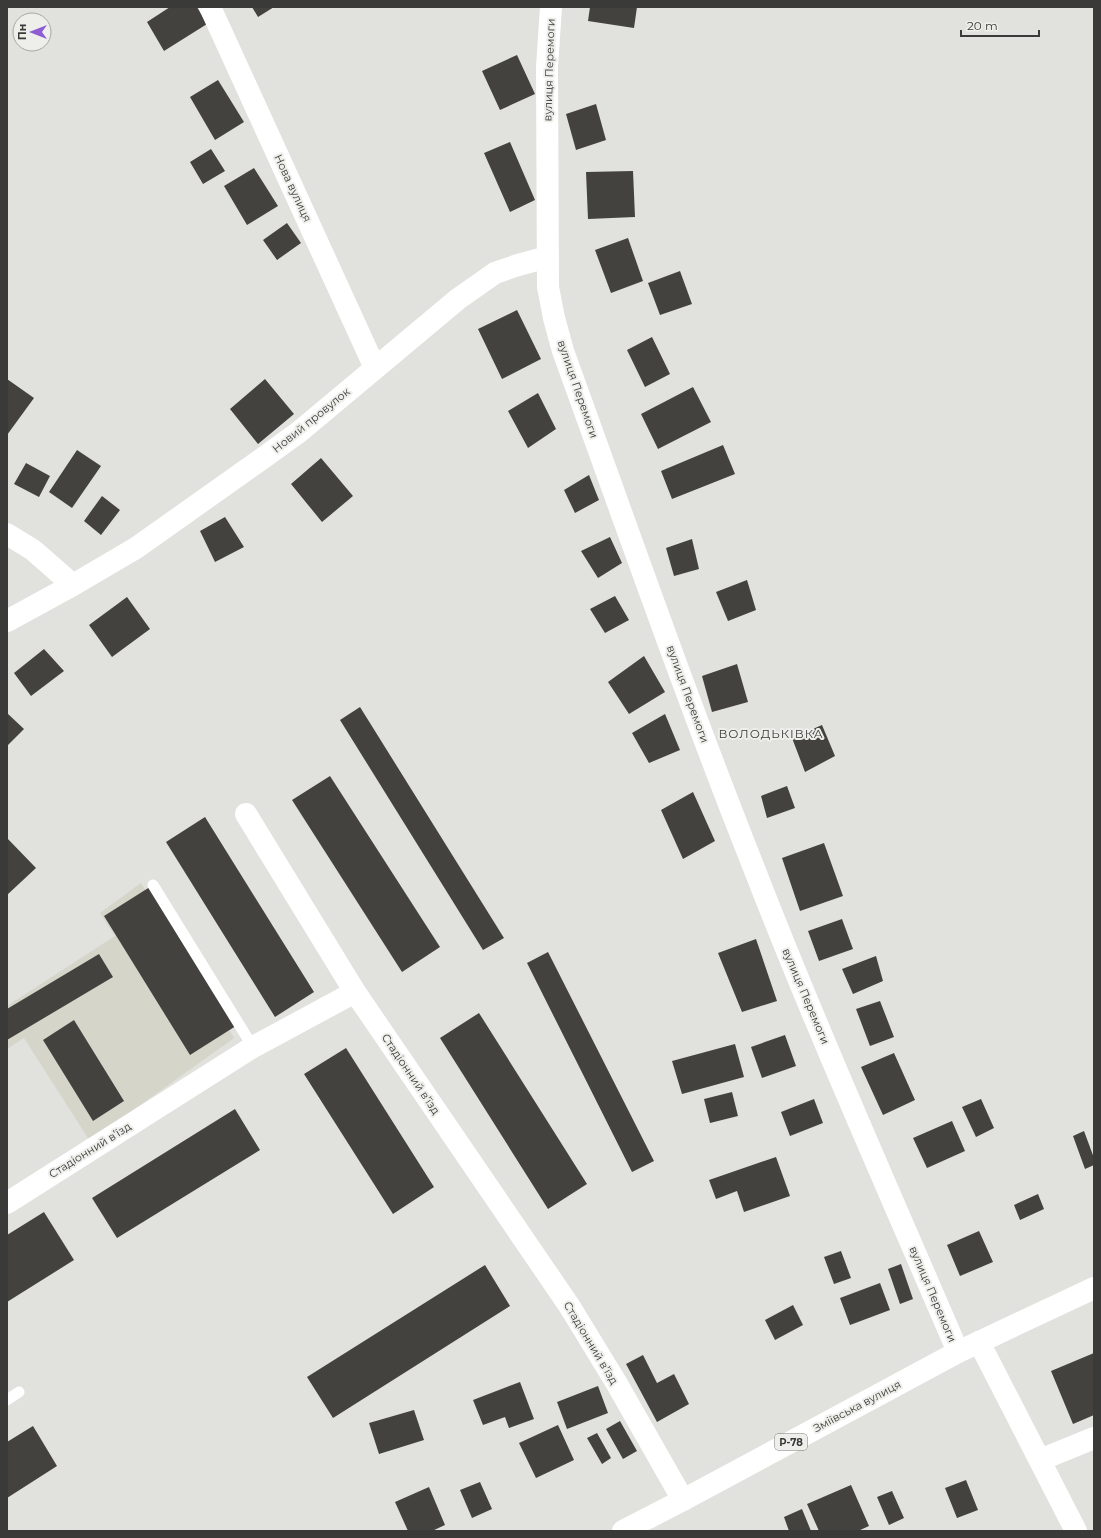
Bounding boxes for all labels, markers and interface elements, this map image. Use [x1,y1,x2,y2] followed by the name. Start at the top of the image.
[12,12,52,52] north arrow
[961,12,1039,38] scale bar
[540,18,558,122] street label: вулиця Перемоги
[967,18,998,33] text: 20 m
[15,24,29,40] text: Пн
[271,152,315,224] street label: Нова вулиця
[555,338,601,440] street label: вулиця Перемоги
[269,384,353,456] street label: Новий провулок
[664,643,712,745] street label: вулиця Перемоги
[718,726,824,741] district label: ВОЛОДЬКІВКА
[779,946,833,1046] street label: вулиця Перемоги
[379,1031,443,1117] street label: Стадіонний в’їзд
[46,1119,134,1181] street label: Стадіонний в’їзд
[906,1244,960,1344] street label: вулиця Перемоги
[561,1299,621,1387] street label: Стадіонний в’їзд
[811,1377,903,1435] street label: Зміївська вулиця
[775,1434,807,1450] road number: Р-78

